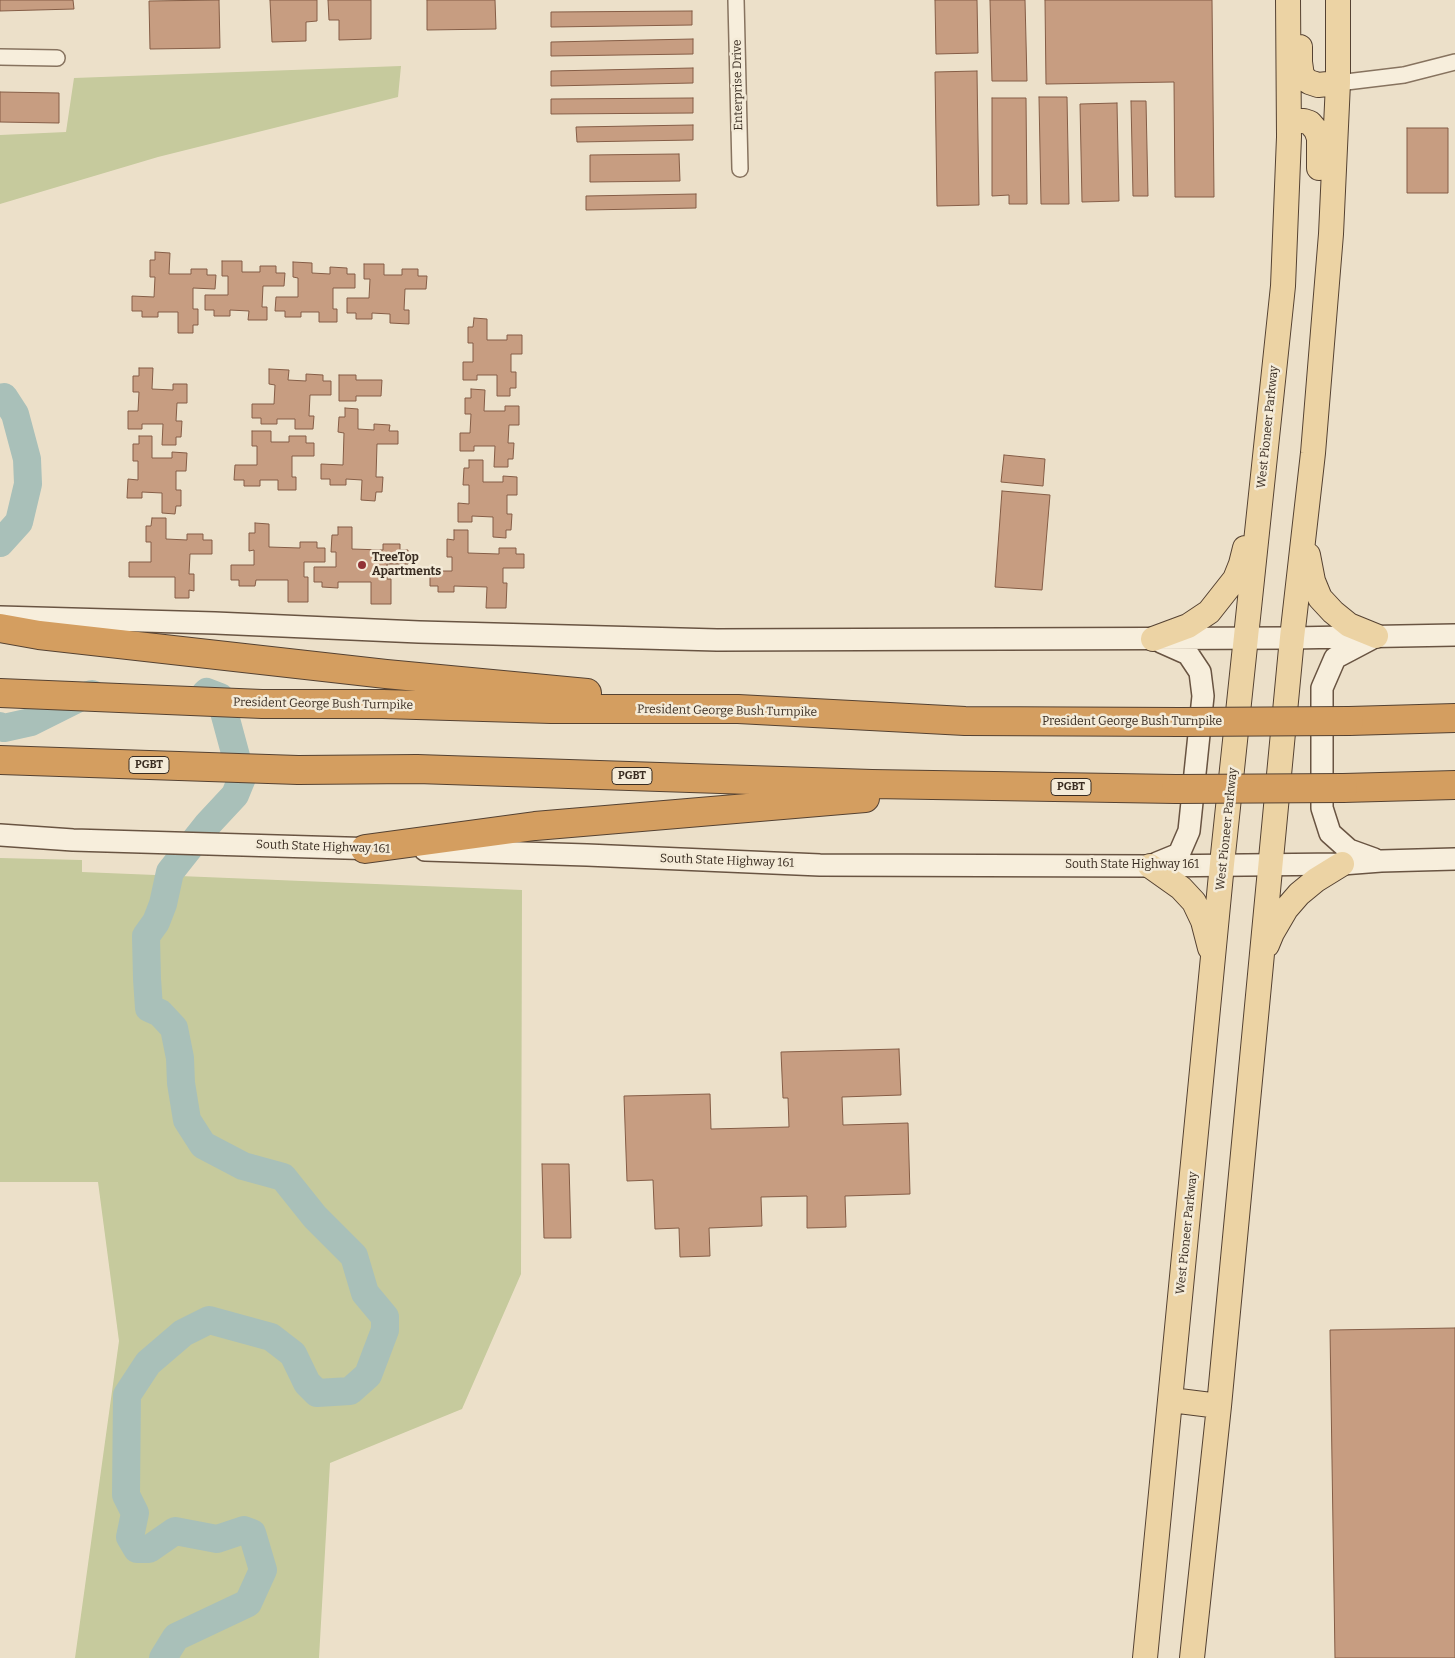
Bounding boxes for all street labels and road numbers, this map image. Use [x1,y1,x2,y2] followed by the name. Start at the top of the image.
[730,39,746,131] street label: Enterprise Drive
[1254,365,1282,489] street label: West Pioneer Parkway
[233,695,413,713] street label: President George Bush Turnpike
[637,702,817,720] street label: President George Bush Turnpike
[1042,715,1222,729] street label: President George Bush Turnpike
[129,756,169,774] road number: PGBT
[1213,767,1241,891] street label: West Pioneer Parkway
[612,768,652,784] road number: PGBT
[1051,779,1091,796] road number: PGBT
[256,837,390,857] street label: South State Highway 161
[660,851,794,871] street label: South State Highway 161
[1065,858,1199,872] street label: South State Highway 161
[1173,1171,1201,1295] street label: West Pioneer Parkway

